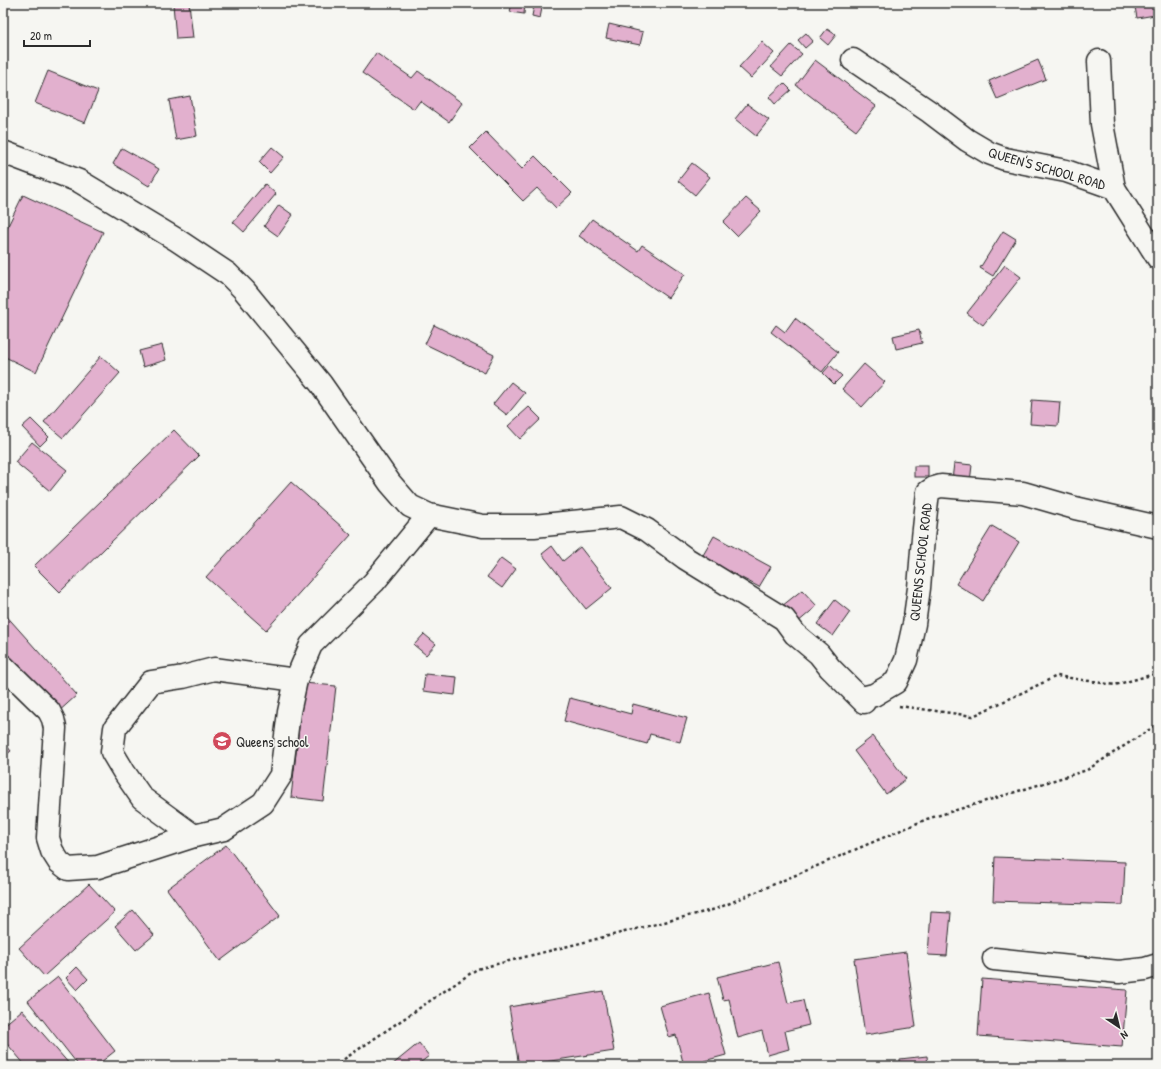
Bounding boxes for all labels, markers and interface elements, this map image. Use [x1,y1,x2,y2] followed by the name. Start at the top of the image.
[24,22,90,48] scale bar
[30,27,52,44] text: 20 m
[986,142,1108,194] street label: QUEEN'S SCHOOL ROAD
[904,502,936,622] street label: QUEENS SCHOOL ROAD
[211,730,233,752] school or university icon: Queens school
[236,732,309,751] place label: Queens school
[1099,1007,1139,1047] north arrow
[1118,1028,1131,1043] text: N

